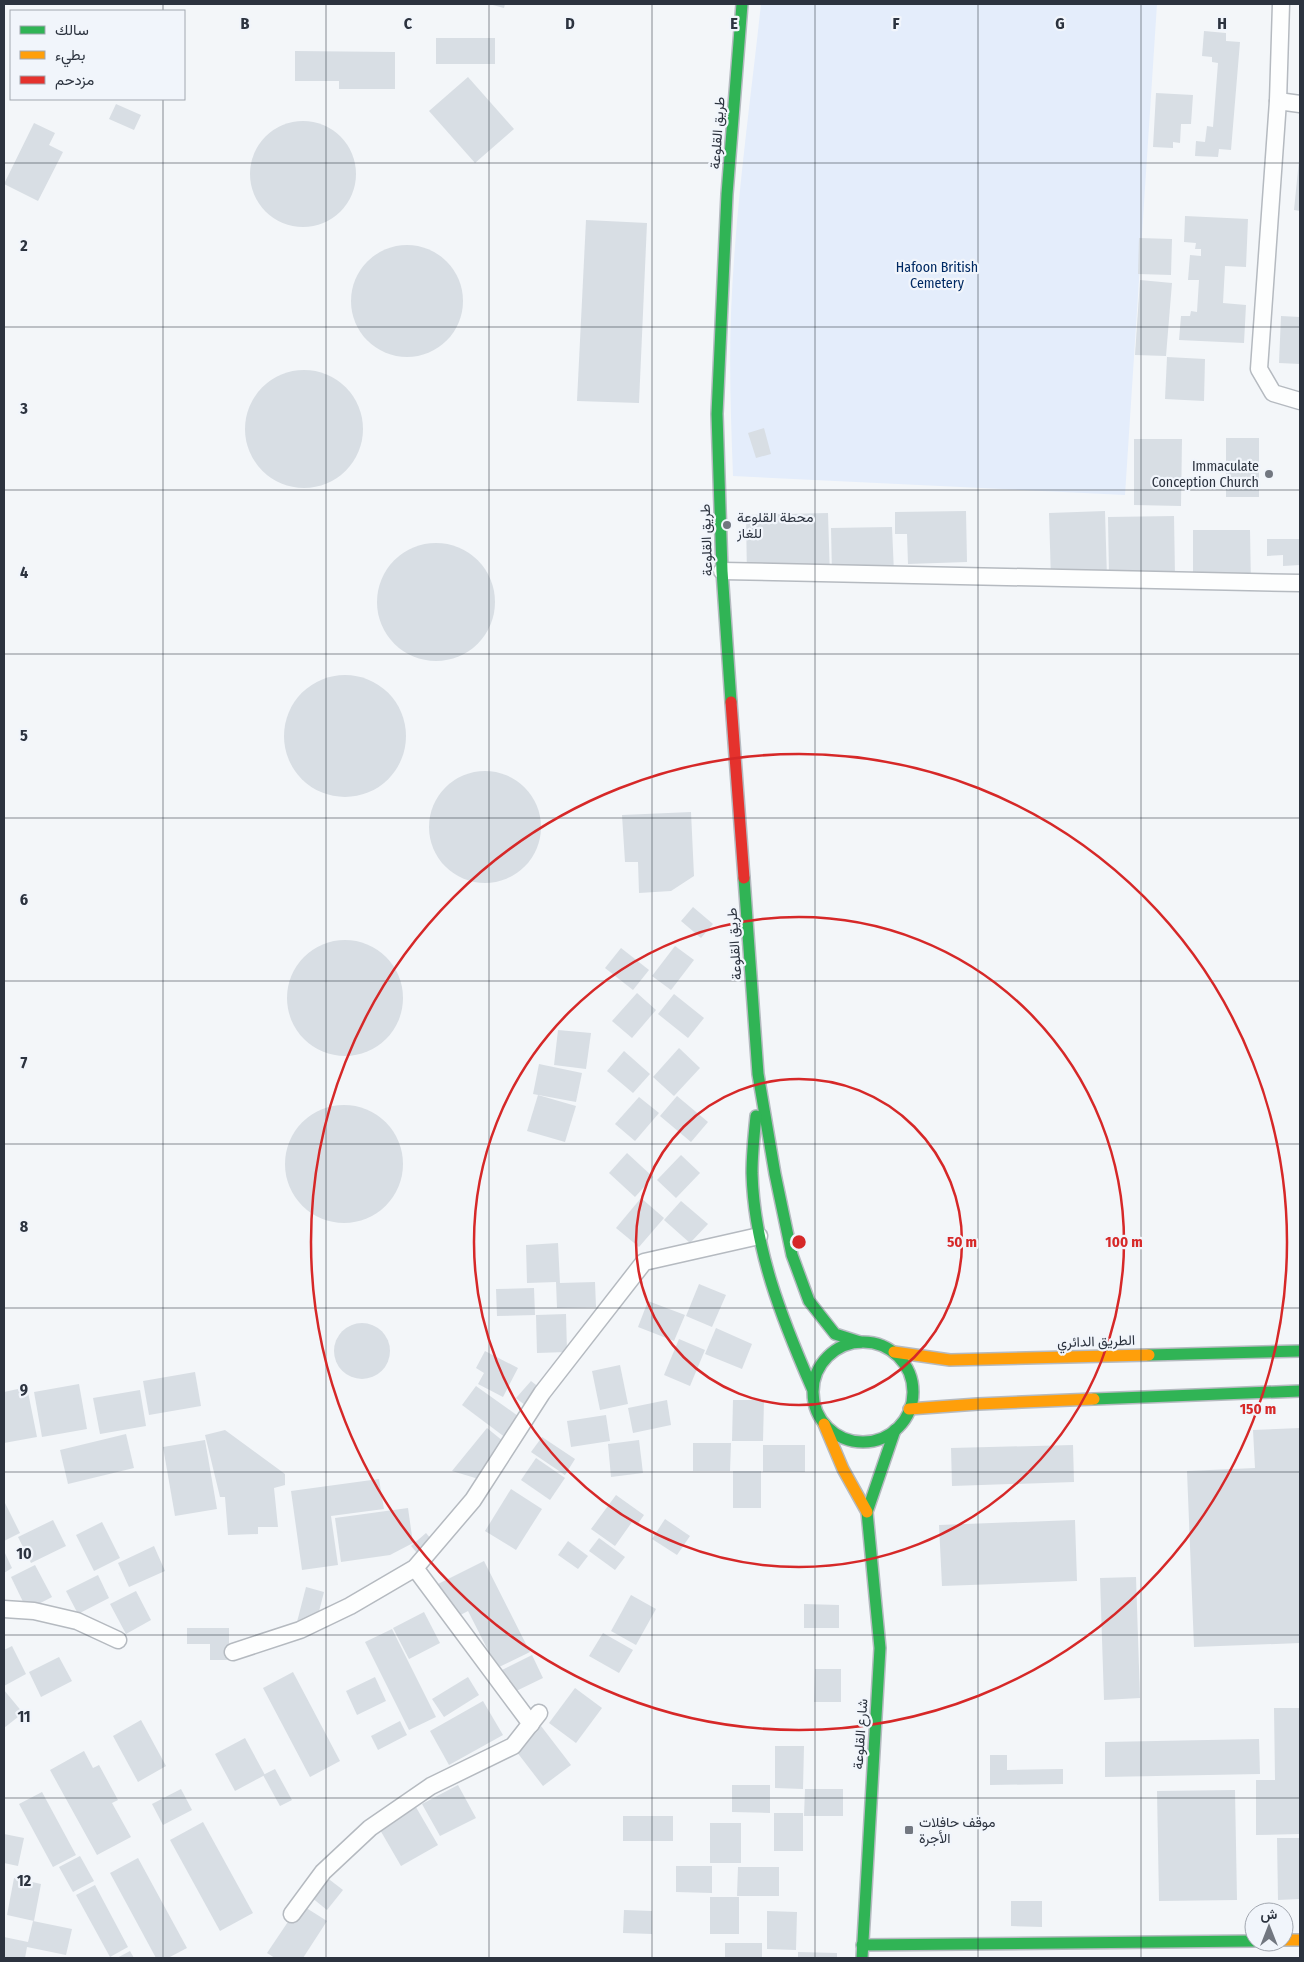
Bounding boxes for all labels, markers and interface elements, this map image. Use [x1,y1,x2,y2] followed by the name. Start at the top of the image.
[10,10,185,100] legend
[241,14,250,33] text: B
[404,14,413,33] text: C
[565,14,575,33] text: D
[730,14,738,33] text: E
[892,14,900,33] text: F
[1055,14,1065,33] text: G
[1217,14,1227,33] text: H
[55,21,89,39] text: سالك
[55,46,85,68] text: بطيء
[55,71,94,90] text: مزدحم
[706,96,729,170] street label: طريق القلوعة
[19,236,28,255] text: 2
[896,259,978,292] park label: Hafoon British Cemetery
[19,399,28,418] text: 3
[1152,458,1259,491] place label: Immaculate Conception Church
[1263,468,1275,480] marker: Immaculate Conception Church
[697,503,716,576] street label: طريق القلوعة
[736,509,814,542] place label: محطة القلوعة للغاز
[721,519,733,531] marker: محطة القلوعة للغاز
[20,563,28,582] text: 4
[20,726,28,745] text: 5
[20,890,28,909] text: 6
[723,907,746,981] street label: طريق القلوعة
[21,1053,28,1072] text: 7
[20,1217,29,1236] text: 8
[790,1233,808,1251] centre of rings
[947,1233,977,1251] text: 50 m
[1105,1233,1143,1251] text: 100 m
[1057,1332,1135,1354] street label: الطريق الدائري
[20,1380,28,1399] text: 9
[1240,1400,1276,1418] text: 150 m
[16,1544,32,1563] text: 10
[850,1698,873,1770] street label: شارع القلوعة
[17,1707,31,1726] text: 11
[919,1814,996,1847] place label: موقف حافلات الأجرة
[903,1824,915,1836] marker: موقف حافلات الأجرة
[17,1871,32,1890] text: 12
[1244,1902,1294,1952] north arrow
[1261,1906,1278,1923] text: ش

